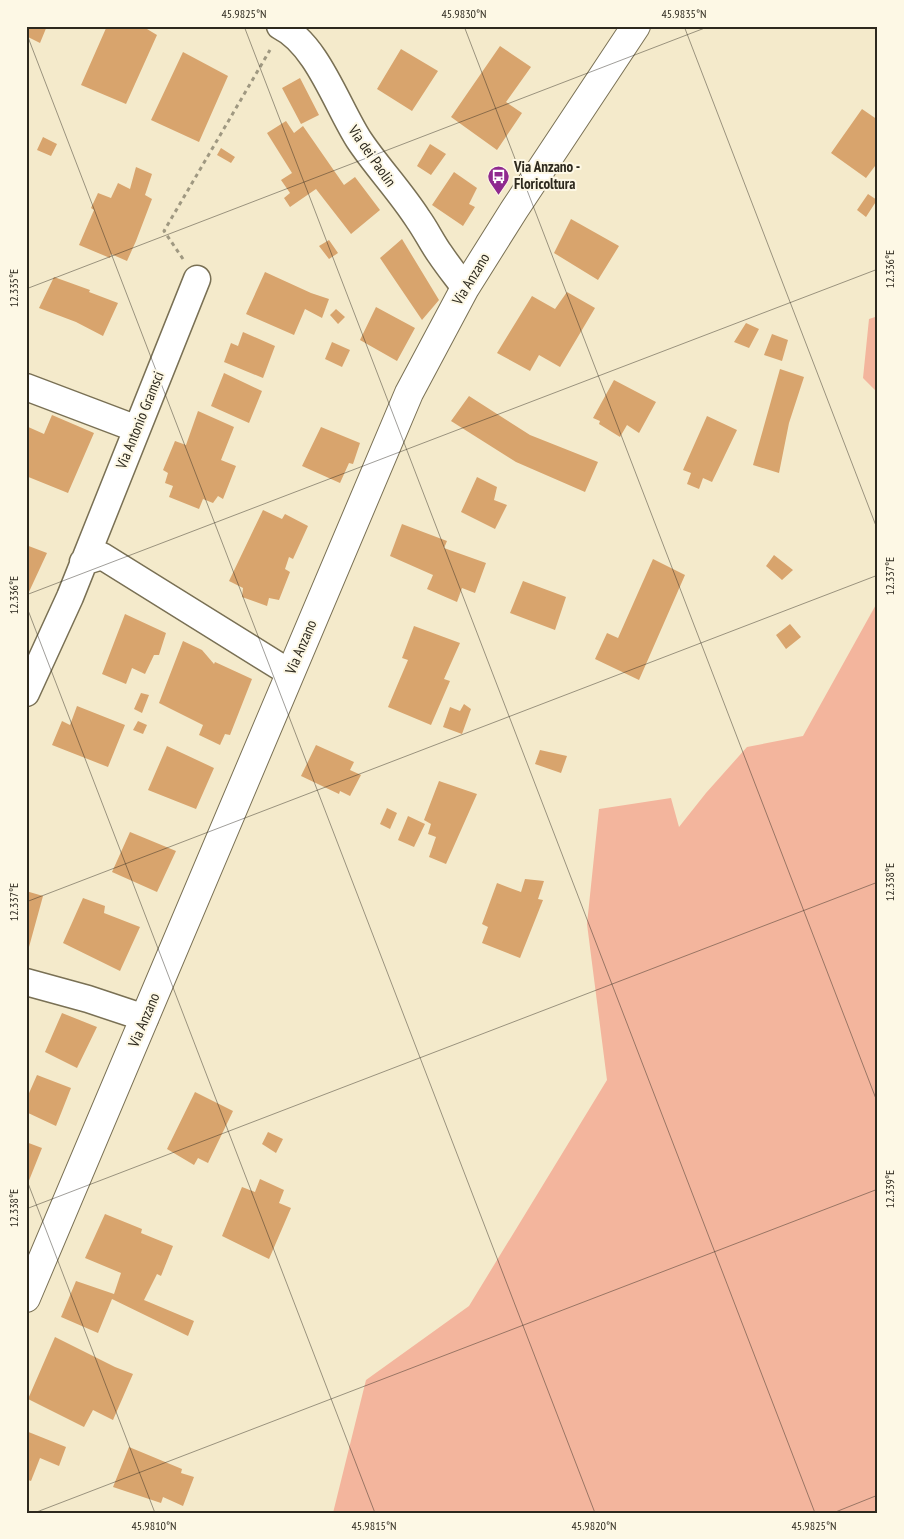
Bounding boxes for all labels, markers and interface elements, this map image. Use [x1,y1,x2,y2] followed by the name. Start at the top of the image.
[221,6,267,21] text: 45.9825°N
[441,6,487,21] text: 45.9830°N
[661,6,707,21] text: 45.9835°N
[344,120,400,190] street label: Via dei Paolin
[513,157,580,193] place label: Via Anzano - Floricoltura
[486,164,510,195] bus stop icon: Via Anzano - Floricoltura
[447,249,493,309] street label: Via Anzano
[882,250,897,288] text: 12.336°E
[6,269,21,307] text: 12.335°E
[111,368,168,472] street label: Via Antonio Gramsci
[882,557,897,595] text: 12.337°E
[6,576,21,614] text: 12.336°E
[280,617,320,678] street label: Via Anzano
[882,863,897,901] text: 12.338°E
[6,883,21,921] text: 12.337°E
[123,990,163,1051] street label: Via Anzano
[882,1170,897,1208] text: 12.339°E
[6,1189,21,1227] text: 12.338°E
[131,1518,177,1533] text: 45.9810°N
[351,1518,397,1533] text: 45.9815°N
[571,1518,617,1533] text: 45.9820°N
[791,1518,837,1533] text: 45.9825°N

